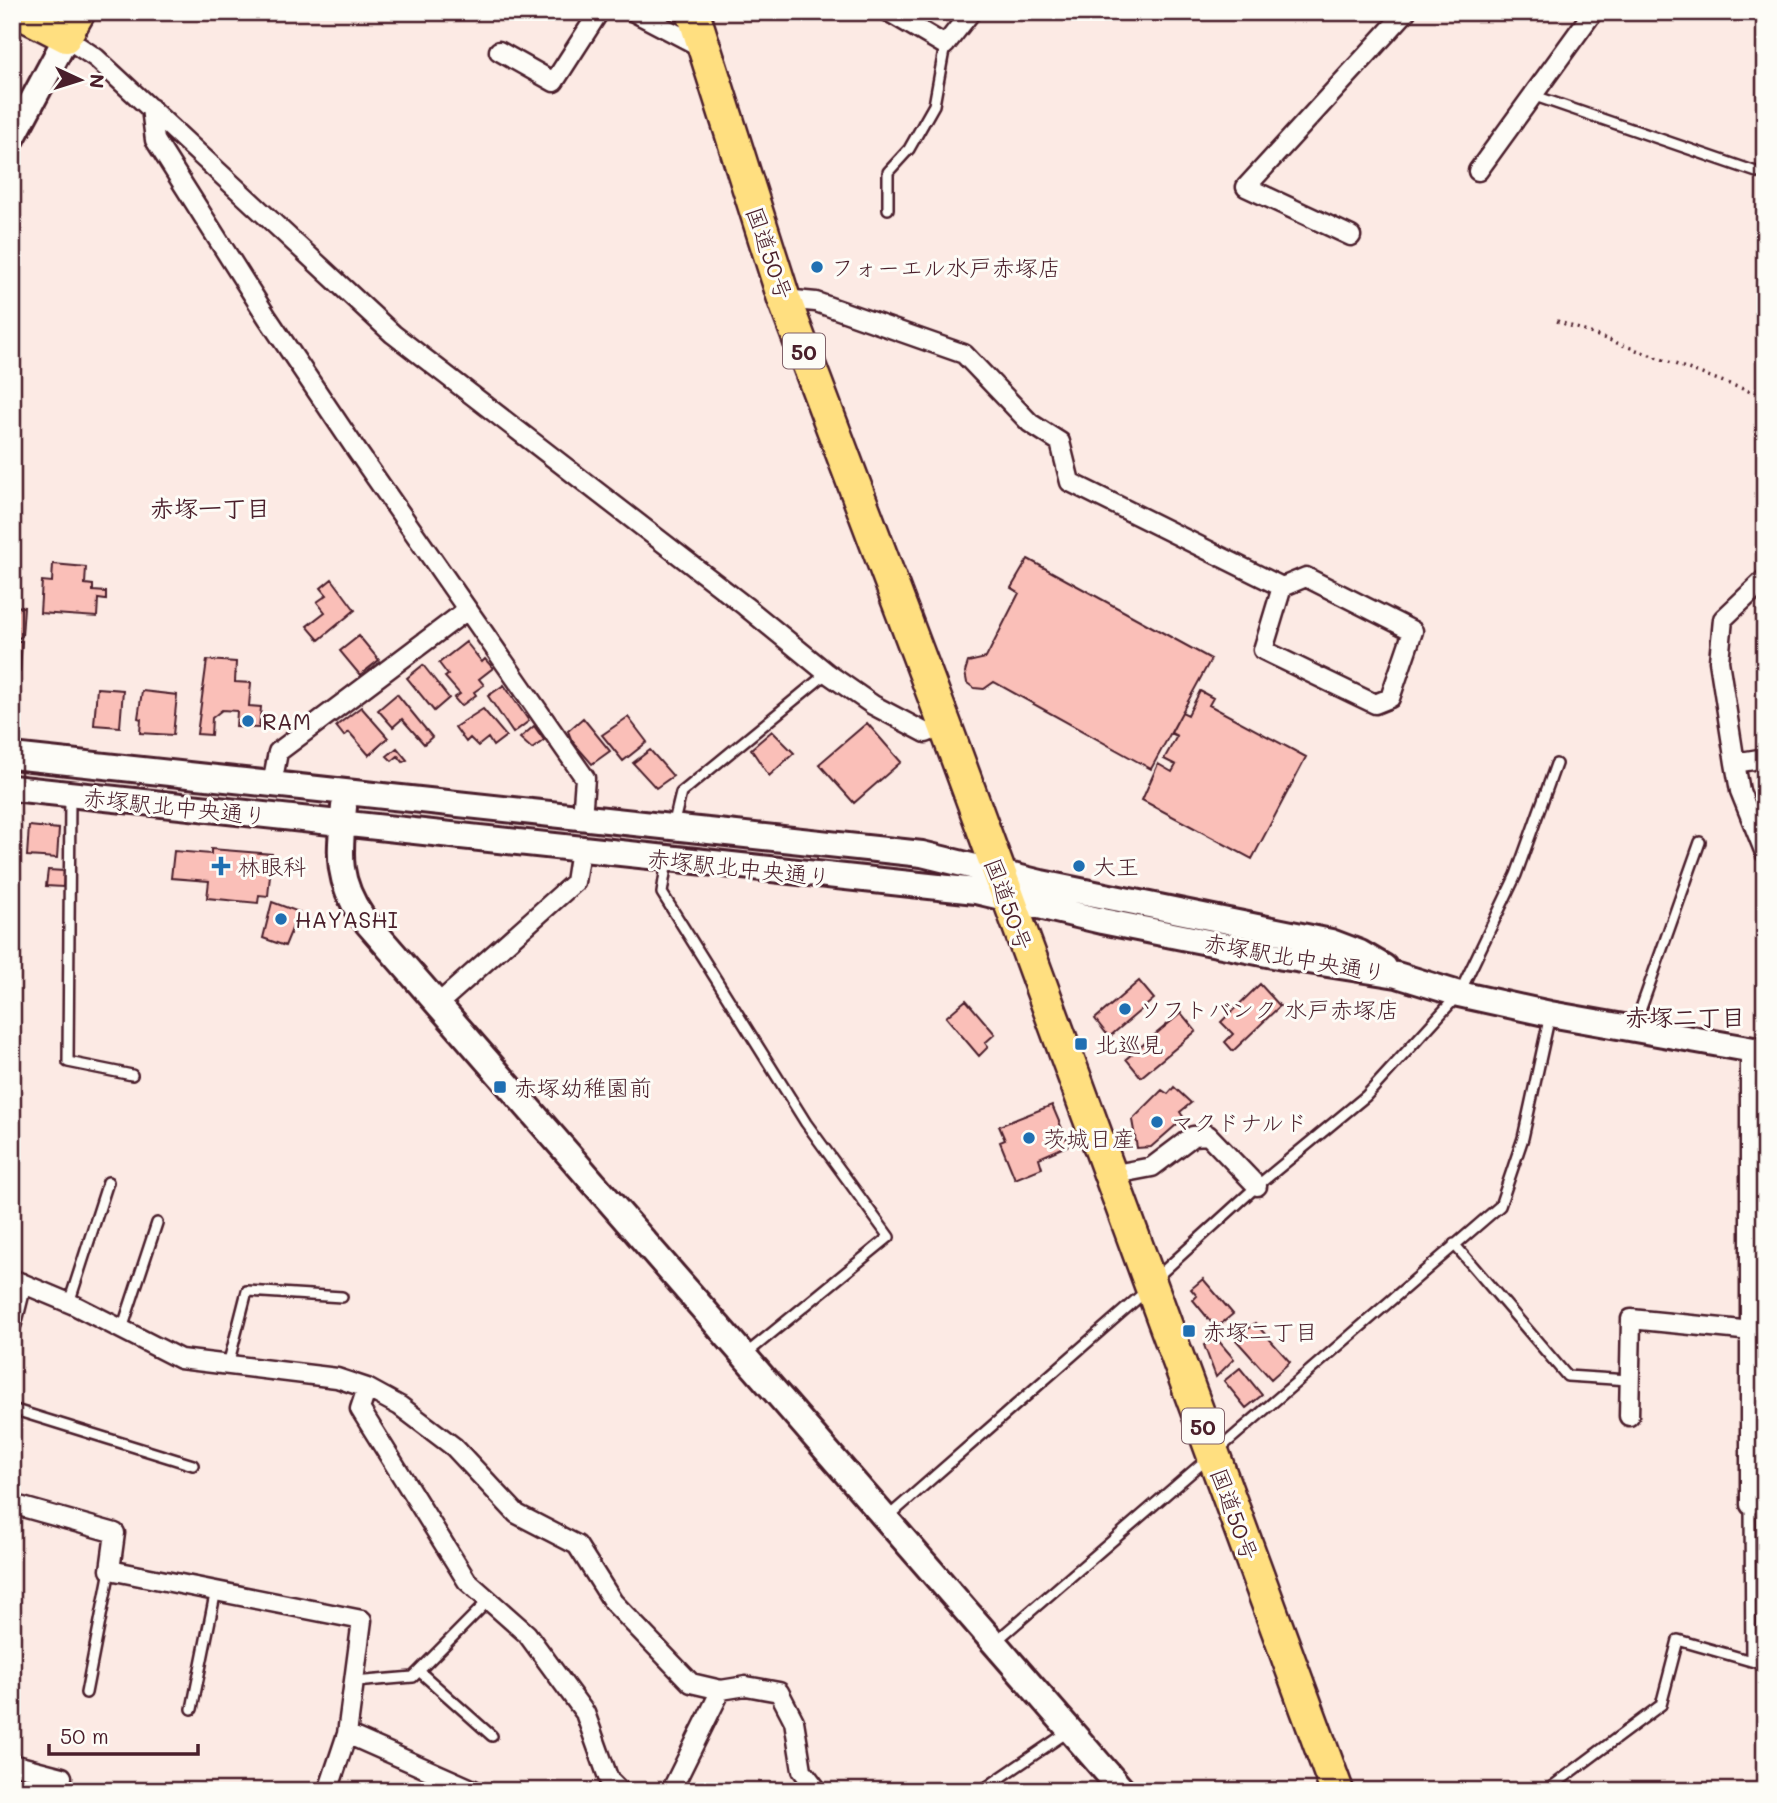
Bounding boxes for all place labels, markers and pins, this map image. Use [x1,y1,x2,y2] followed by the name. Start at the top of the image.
[831,252,1061,282] place label: フォーエル水戸赤塚店
[809,259,825,275] marker: フォーエル水戸赤塚店
[262,706,311,736] place label: RAM
[240,713,256,729] marker: RAM
[237,851,306,881] place label: 林眼科
[1093,851,1139,881] place label: 大王
[211,856,231,876] marker: 林眼科
[1071,858,1087,874] marker: 大王
[295,904,398,934] place label: HAYASHI
[273,911,289,927] marker: HAYASHI
[1139,994,1399,1024] place label: ソフトバンク 水戸赤塚店
[1117,1001,1133,1017] marker: ソフトバンク 水戸赤塚店
[1095,1029,1164,1059] place label: 北巡見
[1073,1036,1089,1052] marker: 北巡見
[514,1072,652,1102] place label: 赤塚幼稚園前
[492,1079,508,1095] marker: 赤塚幼稚園前
[1171,1107,1307,1137] place label: マクドナルド
[1149,1114,1165,1130] marker: マクドナルド
[1043,1123,1135,1153] place label: 茨城日産
[1021,1130,1037,1146] marker: 茨城日産
[1203,1316,1318,1346] place label: 赤塚二丁目
[1181,1323,1197,1339] marker: 赤塚二丁目

